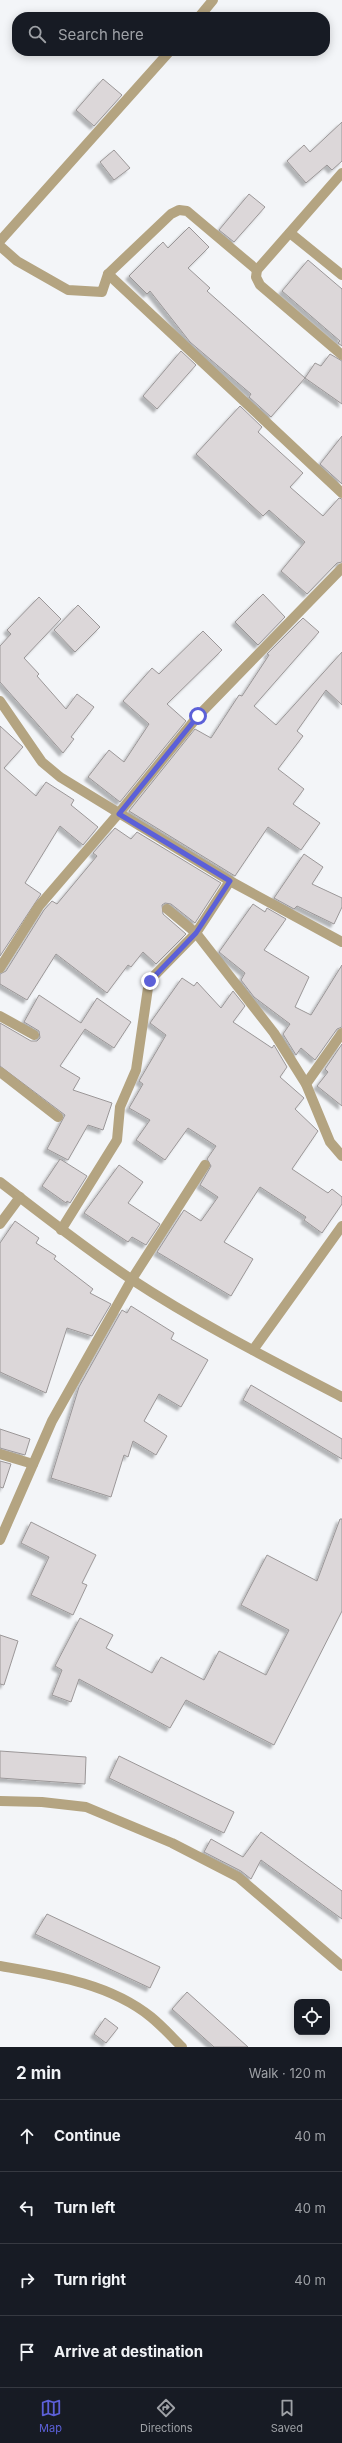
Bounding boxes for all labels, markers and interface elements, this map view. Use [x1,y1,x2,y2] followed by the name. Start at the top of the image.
[12,12,330,56] search box
[26,23,48,45] icon: search
[58,25,144,44] text: Search here
[189,707,207,725] route start
[141,972,159,990] route end
[294,1999,330,2035] map controls
[294,1999,330,2035] button: locate
[16,2063,61,2083] text: 2 min
[249,2065,326,2081] text: Walk · 120 m
[16,2125,38,2147] icon: ahead
[54,2126,121,2145] text: Continue
[294,2128,326,2144] text: 40 m
[16,2197,38,2219] icon: left
[54,2198,115,2217] text: Turn left
[294,2200,326,2216] text: 40 m
[16,2269,38,2291] icon: right
[54,2270,126,2289] text: Turn right
[294,2272,326,2288] text: 40 m
[16,2341,38,2363] icon: arrive
[54,2342,203,2361] text: Arrive at destination
[39,2397,62,2435] tab: Map
[140,2397,193,2435] tab: Directions
[271,2397,303,2435] tab: Saved

